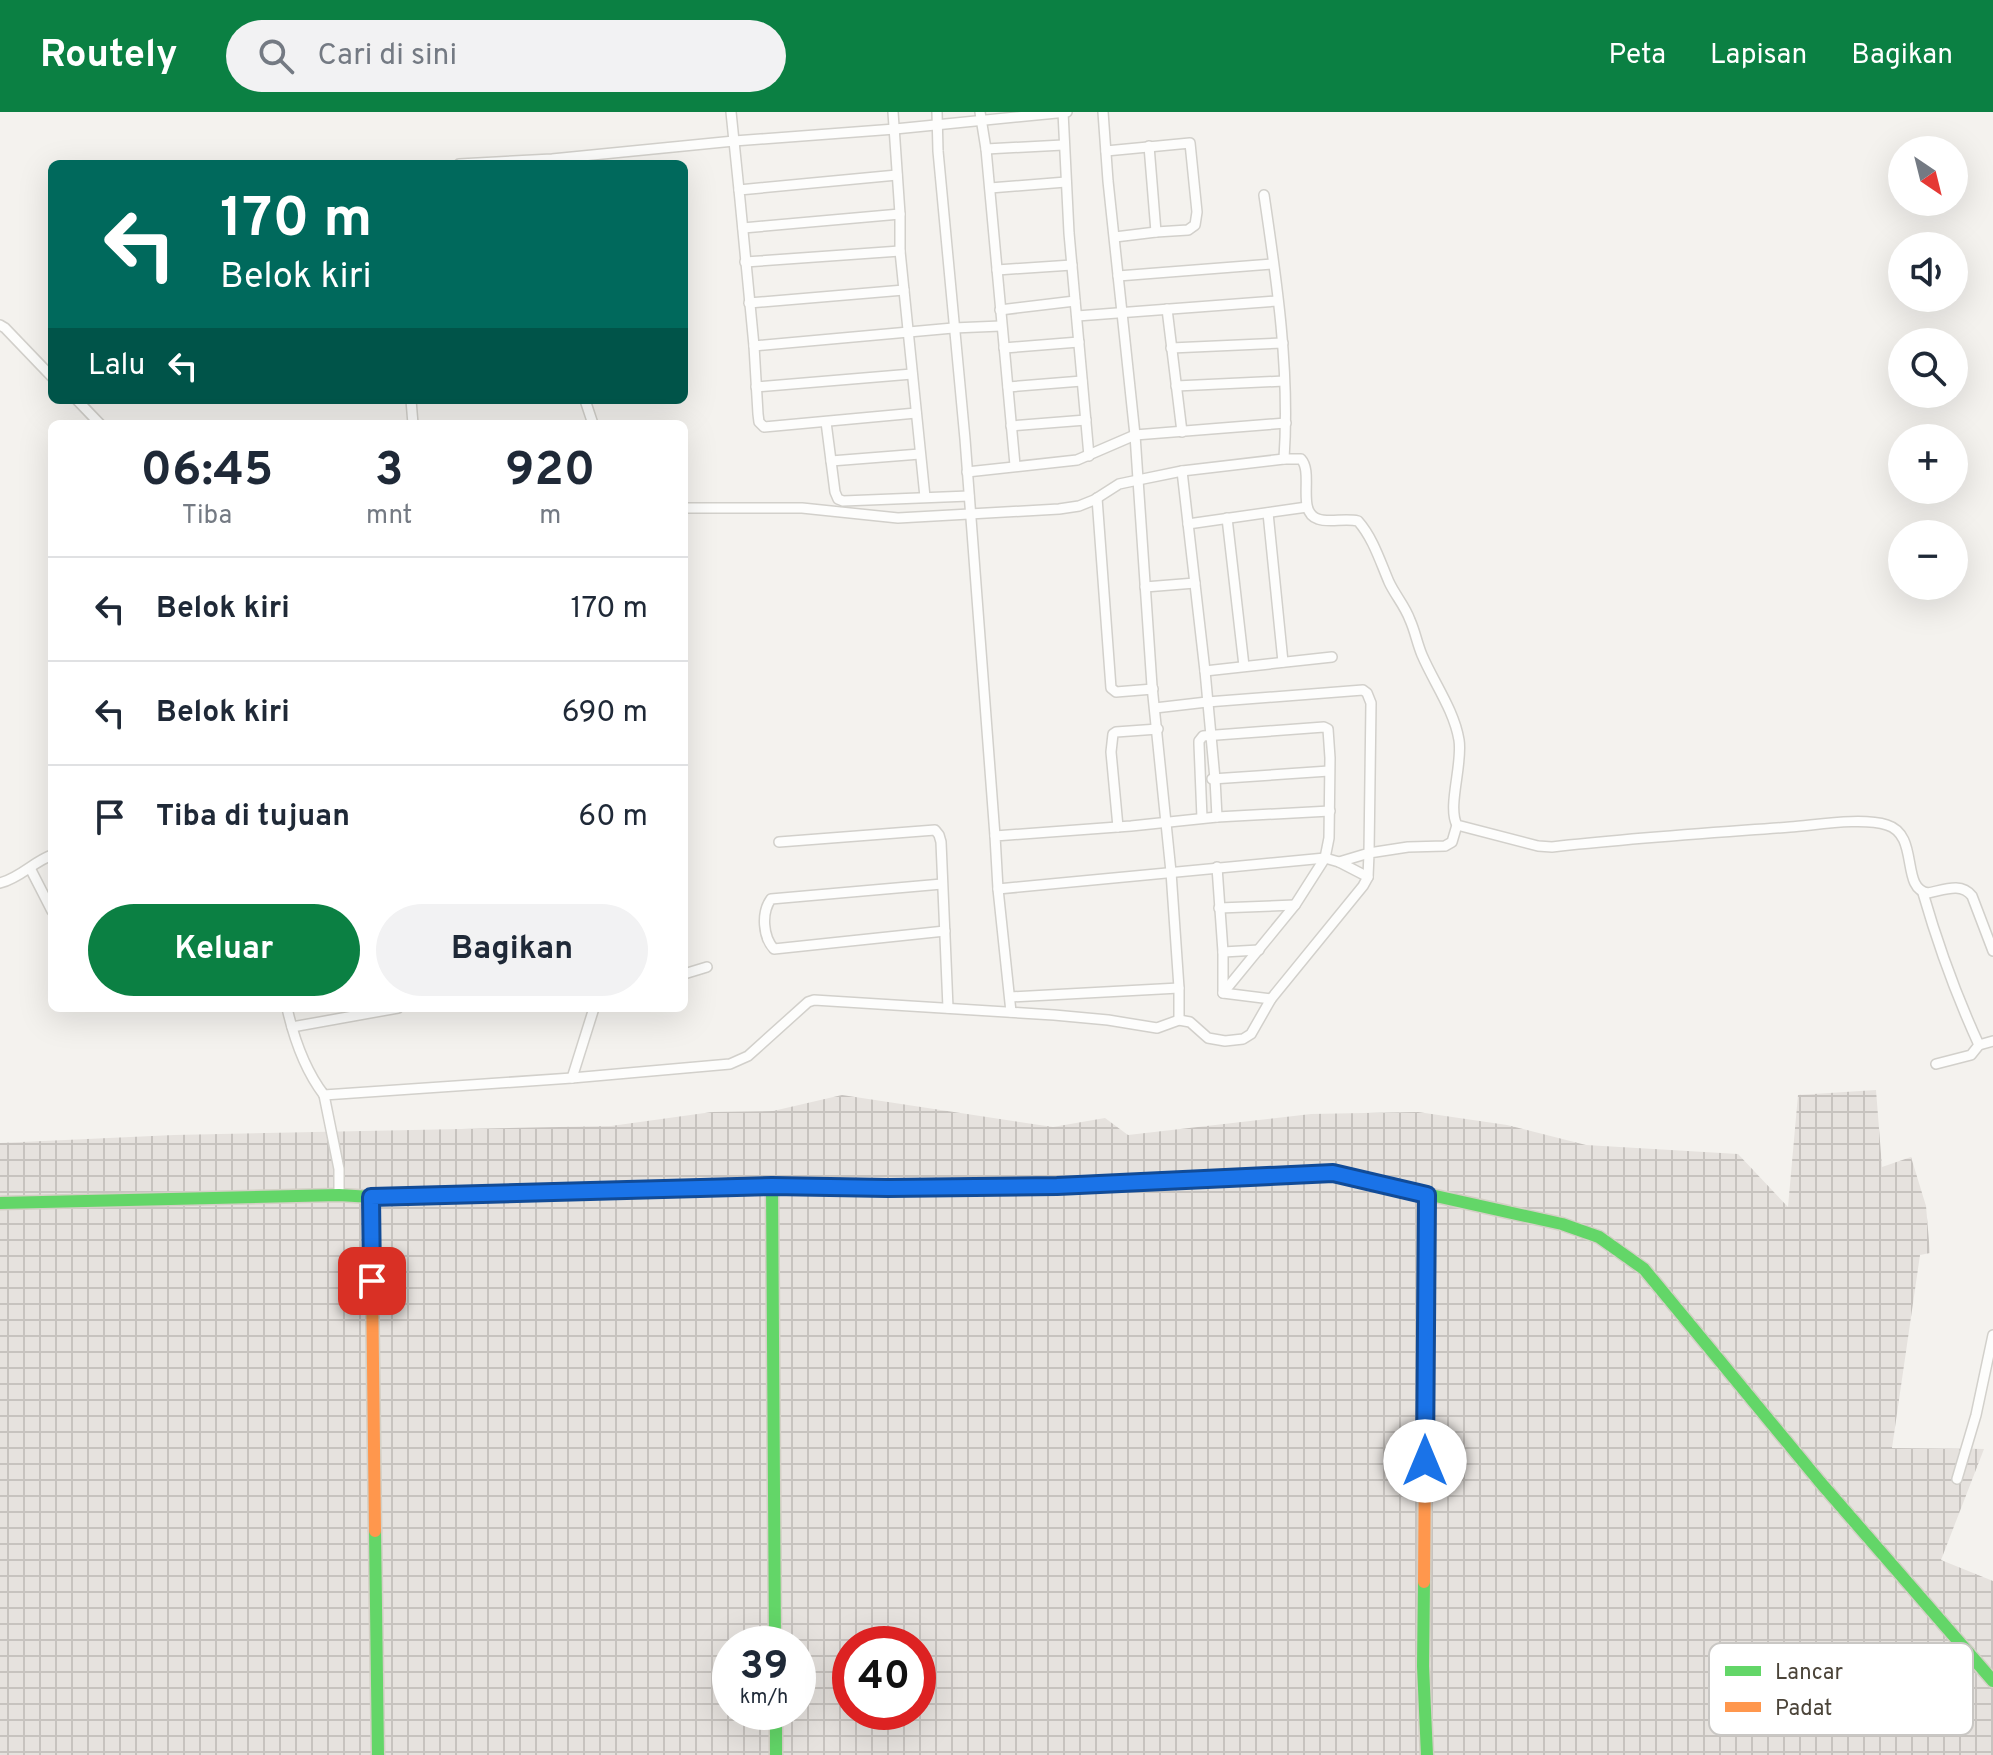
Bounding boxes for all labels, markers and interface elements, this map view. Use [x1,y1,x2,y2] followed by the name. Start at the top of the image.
[226,20,786,92] search box
[40,32,178,81] text: Routely
[254,34,298,78] icon: search
[318,38,457,75] text: Cari di sini
[1608,38,1666,74] text: Peta
[1710,38,1807,74] text: Lapisan
[1851,38,1953,74] text: Bagikan
[1888,136,1968,216] north arrow
[1888,136,1968,600] map controls
[220,186,372,256] text: 170 m
[88,192,192,296] icon: left
[1888,232,1968,312] button: sound
[220,255,372,301] text: Belok kiri
[1888,328,1968,408] button: search
[161,344,205,388] icon: left
[88,348,145,385] text: Lalu
[1888,424,1968,504] button: +
[141,442,273,502] text: 06:45
[375,442,404,502] text: 3
[505,442,595,502] text: 920
[182,500,232,533] text: Tiba
[366,500,412,533] text: mnt
[539,500,561,533] text: m
[1888,520,1968,600] button: −
[88,587,132,631] icon: left
[156,591,290,628] text: Belok kiri
[570,591,648,628] text: 170 m
[88,691,132,735] icon: left
[156,695,290,732] text: Belok kiri
[562,695,648,732] text: 690 m
[88,795,132,839] icon: arrive
[156,799,350,836] text: Tiba di tujuan
[578,799,648,836] text: 60 m
[88,904,360,996] button: Keluar
[376,904,648,996] button: Bagikan
[338,1247,406,1315] pin
[350,1259,394,1303] icon: arrive
[1383,1419,1467,1503] position arrow
[832,1626,936,1730] speed limit sign: 40
[740,1643,788,1693] text: 39
[1709,1643,1973,1735] legend
[1775,1660,1844,1687] text: Lancar
[740,1685,788,1711] text: km/h
[1775,1696,1832,1723] text: Padat

